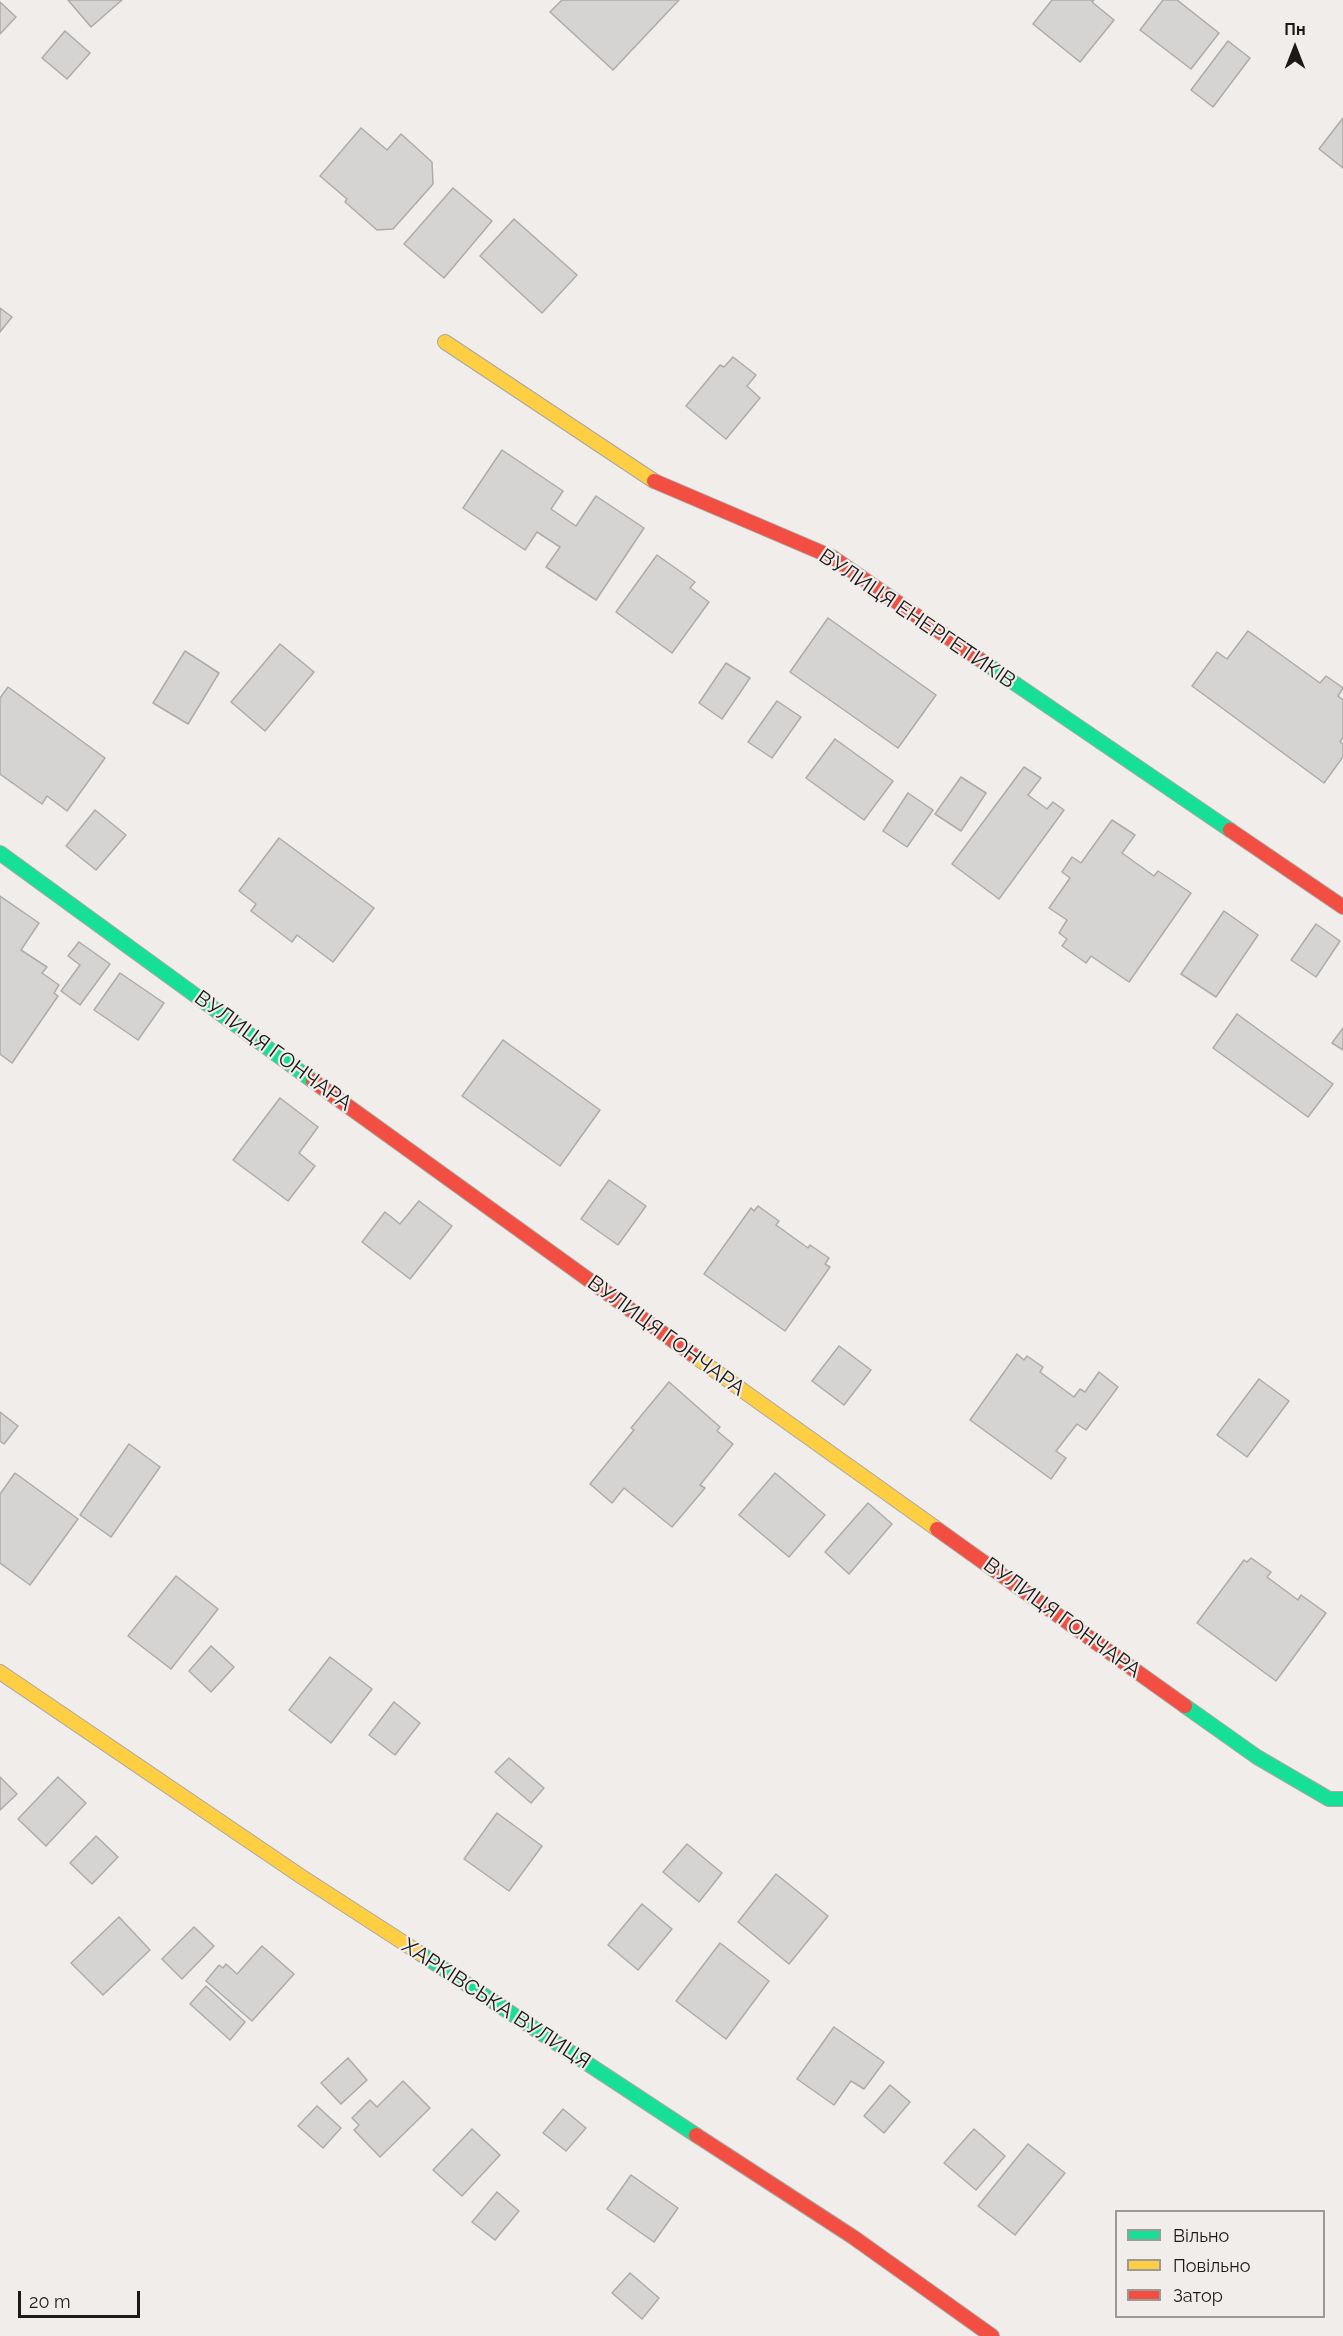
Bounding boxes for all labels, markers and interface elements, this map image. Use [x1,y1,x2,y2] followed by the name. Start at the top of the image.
[1265,18,1325,78] north arrow
[1284,20,1306,39] text: Пн
[814,544,1020,694] street label: ВУЛИЦЯ ЕНЕРГЕТИКІВ
[189,985,357,1117] street label: ВУЛИЦЯ ГОНЧАРА
[582,1270,750,1402] street label: ВУЛИЦЯ ГОНЧАРА
[978,1552,1146,1684] street label: ВУЛИЦЯ ГОНЧАРА
[397,1934,595,2074] street label: ХАРКІВСЬКА ВУЛИЦЯ
[1115,2210,1325,2318] legend
[1173,2225,1229,2246] text: Вільно
[1173,2255,1250,2276] text: Повільно
[21,2279,142,2317] scale bar
[1173,2285,1223,2306] text: Затор
[29,2291,71,2312] text: 20 m

